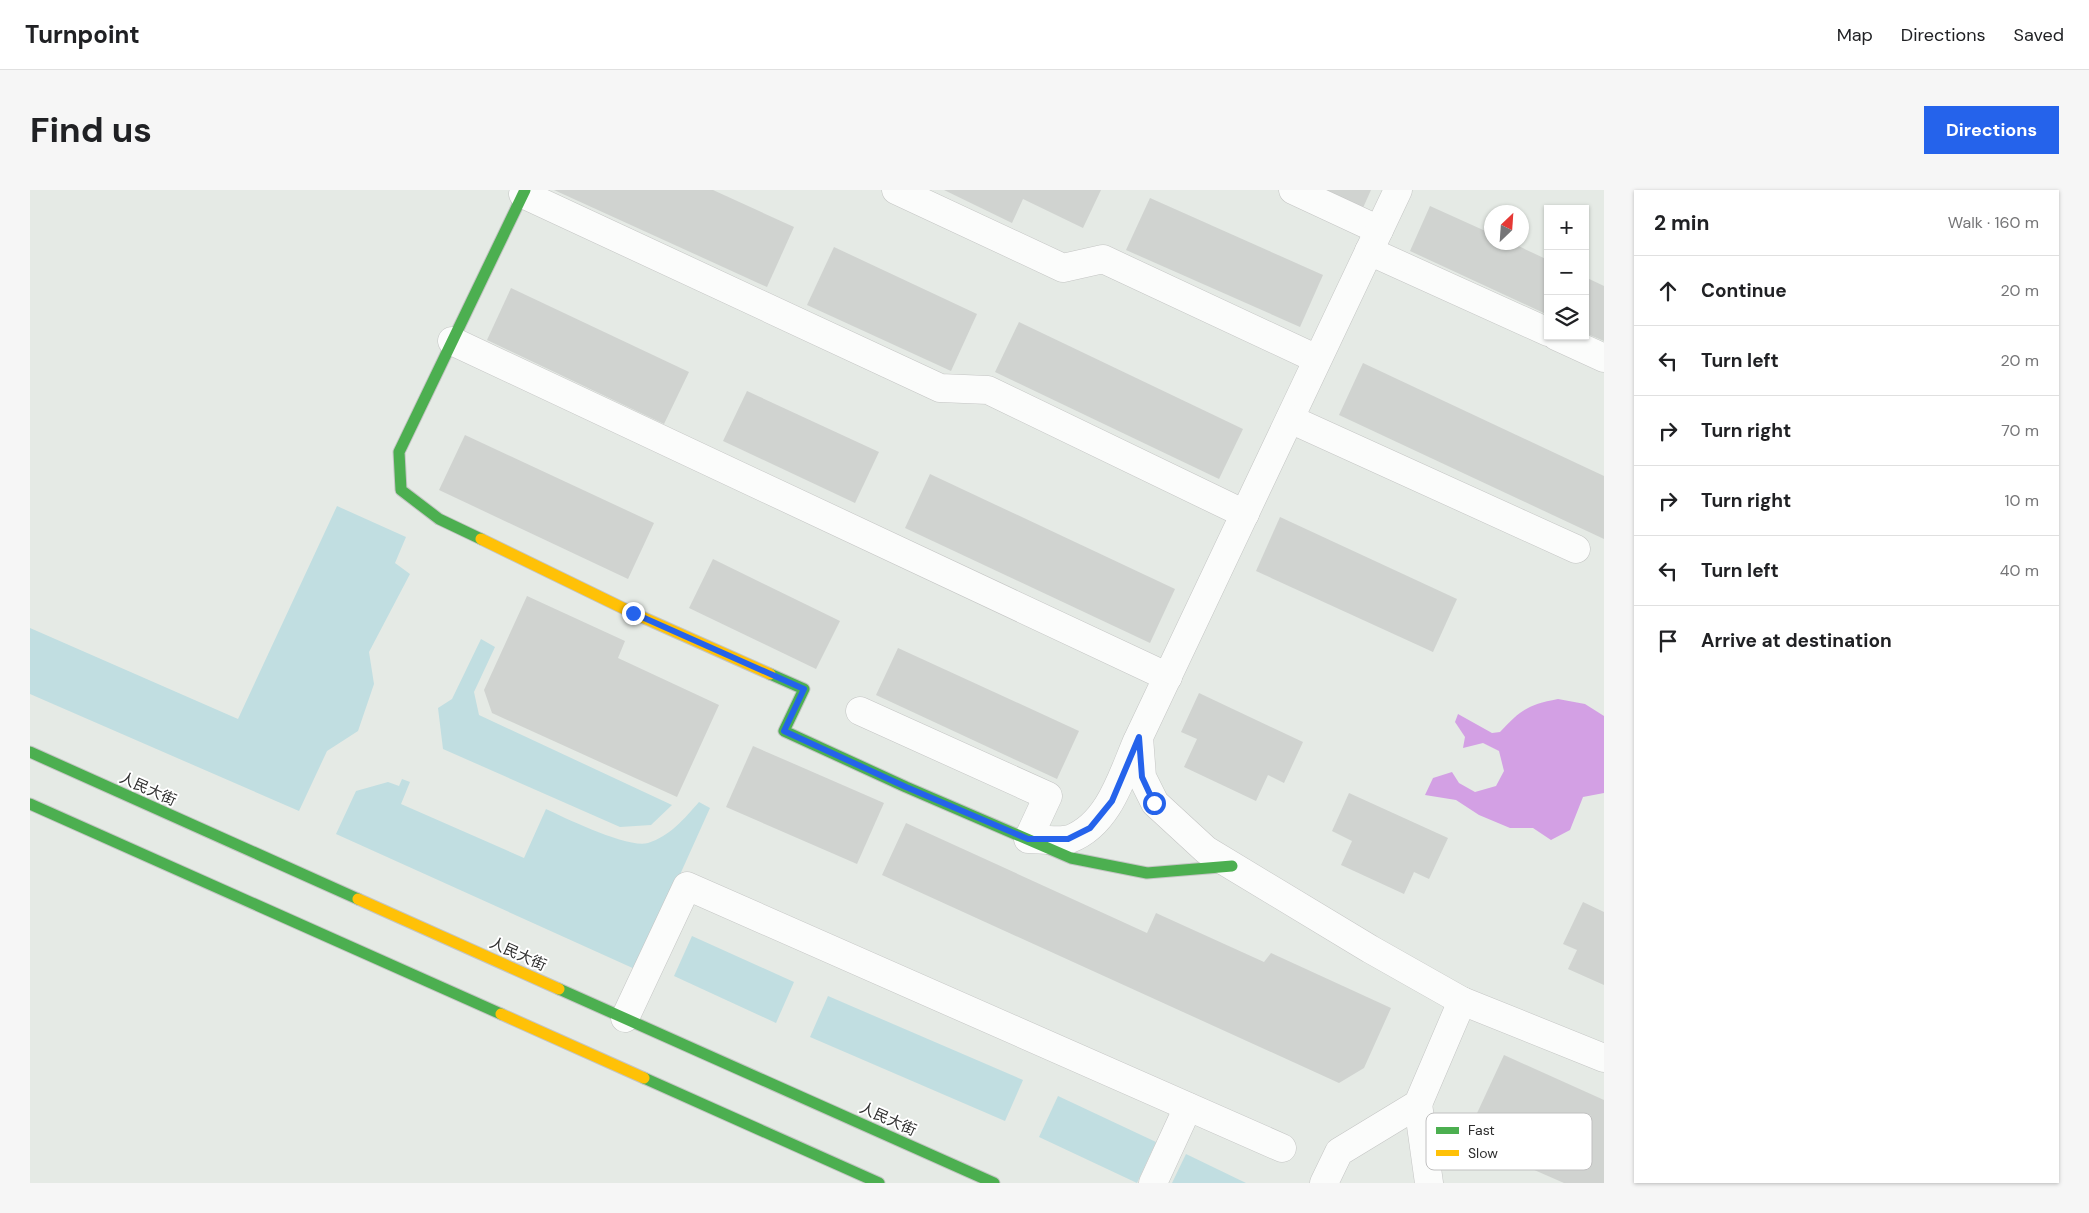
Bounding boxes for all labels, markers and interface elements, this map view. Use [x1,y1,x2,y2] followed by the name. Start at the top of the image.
[25,19,140,50] text: Turnpoint
[1837,23,1873,47] text: Map
[1901,23,1986,47] text: Directions
[2014,23,2064,47] text: Saved
[1924,106,2059,154] button: Directions
[30,107,152,153] text: Find us
[1484,205,1529,250] north arrow
[1544,205,1589,340] map controls
[1544,205,1589,250] button: +
[1654,209,1710,237] text: 2 min
[1948,212,2039,233] text: Walk · 160 m
[1544,250,1589,295] button: −
[1654,277,1682,305] icon: ahead
[1701,278,1787,303] text: Continue
[2000,280,2039,301] text: 20 m
[1544,295,1589,340] button: layers
[1654,347,1682,375] icon: left
[1701,348,1779,373] text: Turn left
[2000,350,2039,371] text: 20 m
[1654,417,1682,445] icon: right
[1701,418,1791,443] text: Turn right
[2001,420,2039,441] text: 70 m
[1654,487,1682,515] icon: right
[1701,488,1791,513] text: Turn right
[2005,490,2039,511] text: 10 m
[1654,557,1682,585] icon: left
[1701,558,1779,583] text: Turn left
[2000,560,2039,581] text: 40 m
[622,602,645,625] route end
[1654,627,1682,655] icon: arrive
[1701,628,1892,653] text: Arrive at destination
[117,768,179,810] street label: 人民大街
[1143,792,1166,815] route start
[487,933,549,975] street label: 人民大街
[857,1098,919,1140] street label: 人民大街
[1426,1113,1592,1170] legend
[1468,1121,1495,1139] text: Fast
[1468,1144,1498,1162] text: Slow

